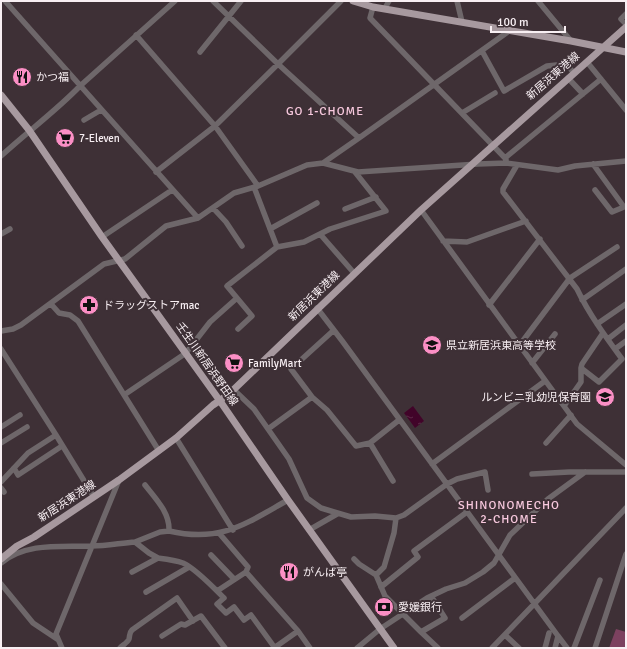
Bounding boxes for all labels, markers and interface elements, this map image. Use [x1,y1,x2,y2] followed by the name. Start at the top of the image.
[491,8,565,34] scale bar
[497,15,529,30] text: 100 m
[524,49,582,103] street label: 新居浜東港線
[11,66,33,88] restaurant icon: かつ福
[36,71,69,84] place label: かつ福
[286,104,364,119] district label: GO 1-CHOME
[54,127,76,149] supermarket icon: 7-Eleven
[79,132,120,145] place label: 7-Eleven
[286,268,342,324] street label: 新居浜東港線
[78,294,100,316] pharmacy icon: ドラッグストアmac
[103,299,200,312] place label: ドラッグストアmac
[173,320,241,408] street label: 壬生川新居浜野田線
[421,334,443,356] school or university icon: 県立新居浜東高等学校
[446,339,556,352] place label: 県立新居浜東高等学校
[223,352,245,374] supermarket icon: FamilyMart
[248,357,302,370] place label: FamilyMart
[594,386,616,408] school or university icon: ルンビニ乳幼児保育園
[481,391,591,404] place label: ルンビニ乳幼児保育園
[36,478,98,524] street label: 新居浜東港線
[458,498,560,527] district label: SHINONOMECHO 2-CHOME
[278,561,300,583] restaurant icon: がんば亭
[303,566,347,579] place label: がんば亭
[373,596,395,618] bank icon: 愛媛銀行
[398,601,442,614] place label: 愛媛銀行

